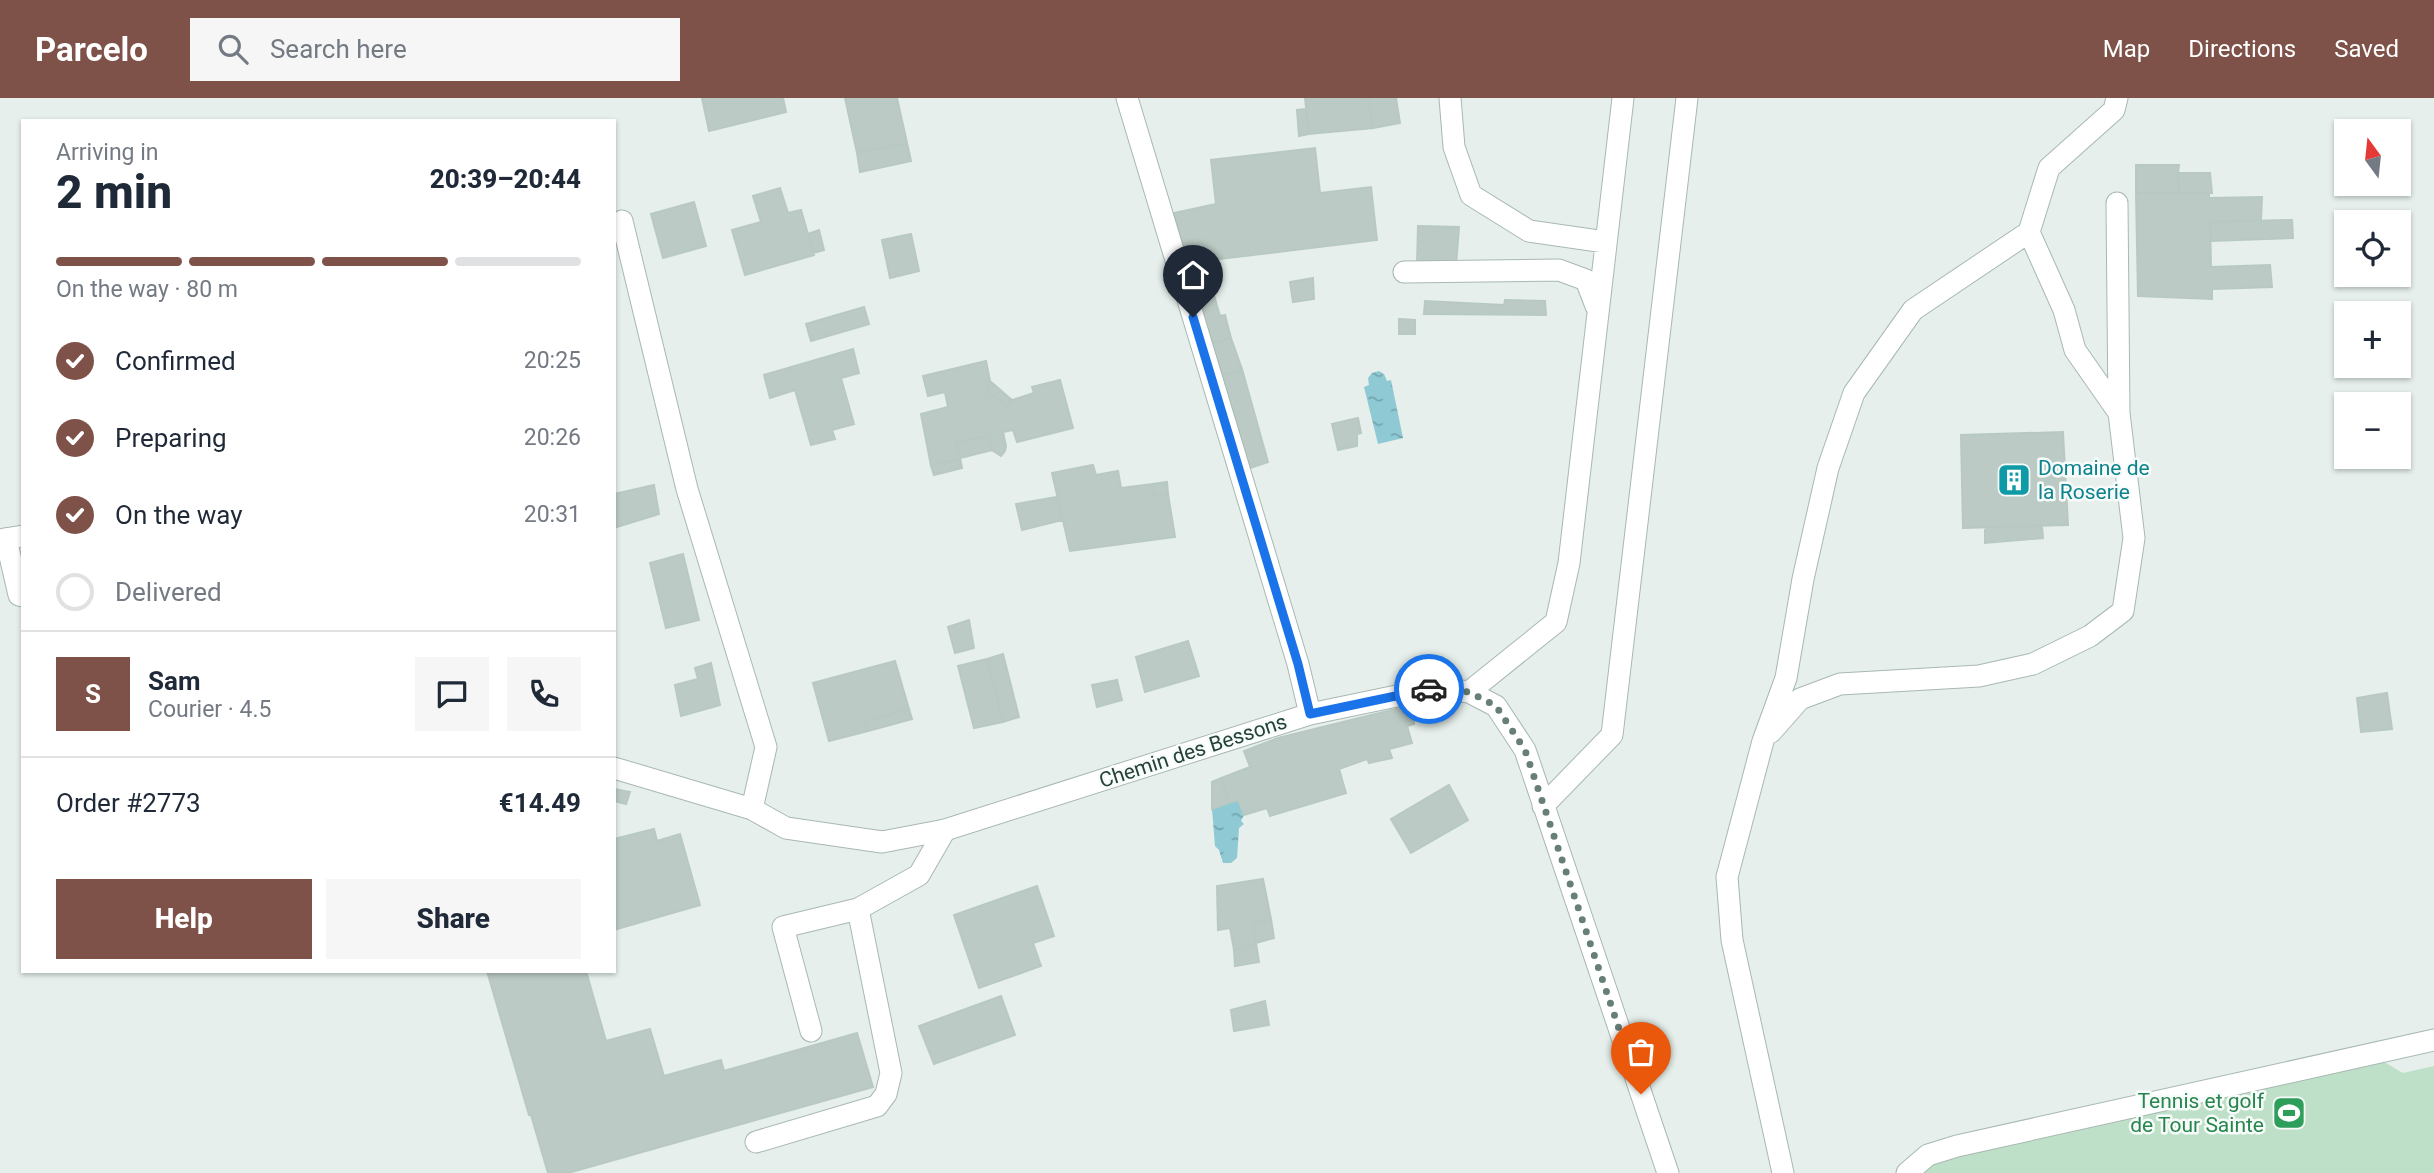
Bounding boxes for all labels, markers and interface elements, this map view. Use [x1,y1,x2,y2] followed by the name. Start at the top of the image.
[190,18,680,81] search box
[35,30,148,69] text: Parcelo
[214,30,252,68] icon: search
[270,34,407,64] text: Search here
[2103,35,2150,63] text: Map
[2188,35,2296,63] text: Directions
[2334,35,2399,63] text: Saved
[2334,119,2412,196] north arrow
[2334,119,2411,469] map controls
[56,139,159,166] text: Arriving in
[430,164,581,194] text: 20:39–20:44
[56,165,172,219] text: 2 min
[2334,210,2411,287] button: locate
[1163,245,1223,317] pin
[1174,256,1212,294] icon: home
[56,276,238,303] text: On the way · 80 m
[2334,301,2411,378] button: +
[56,342,94,380] icon: check
[115,346,236,376] text: Confirmed
[524,347,581,374] text: 20:25
[2334,392,2411,469] button: −
[56,419,94,457] icon: check
[115,423,227,453] text: Preparing
[524,424,581,451] text: 20:26
[2038,456,2150,504] place label: Domaine de la Roserie
[1995,461,2033,499] building icon: Domaine de la Roserie
[56,496,94,534] icon: check
[115,500,243,530] text: On the way
[524,501,581,528] text: 20:31
[115,577,222,607] text: Delivered
[1394,654,1464,724] courier
[415,657,489,731] button: chat
[507,657,581,731] button: phone
[148,666,200,696] text: Sam
[1410,670,1448,708] icon: car
[85,679,101,709] text: S
[148,696,271,723] text: Courier · 4.5
[1096,709,1290,793] street label: Chemin des Bessons
[56,788,201,818] text: Order #2773
[499,788,581,818] text: €14.49
[56,879,312,959] button: Help
[326,879,581,959] button: Share
[1611,1022,1671,1094] pin
[1622,1033,1660,1071] icon: bag
[2130,1089,2265,1137] place label: Tennis et golf de Tour Sainte
[2270,1094,2308,1132] sports icon: Tennis et golf de Tour Sainte

